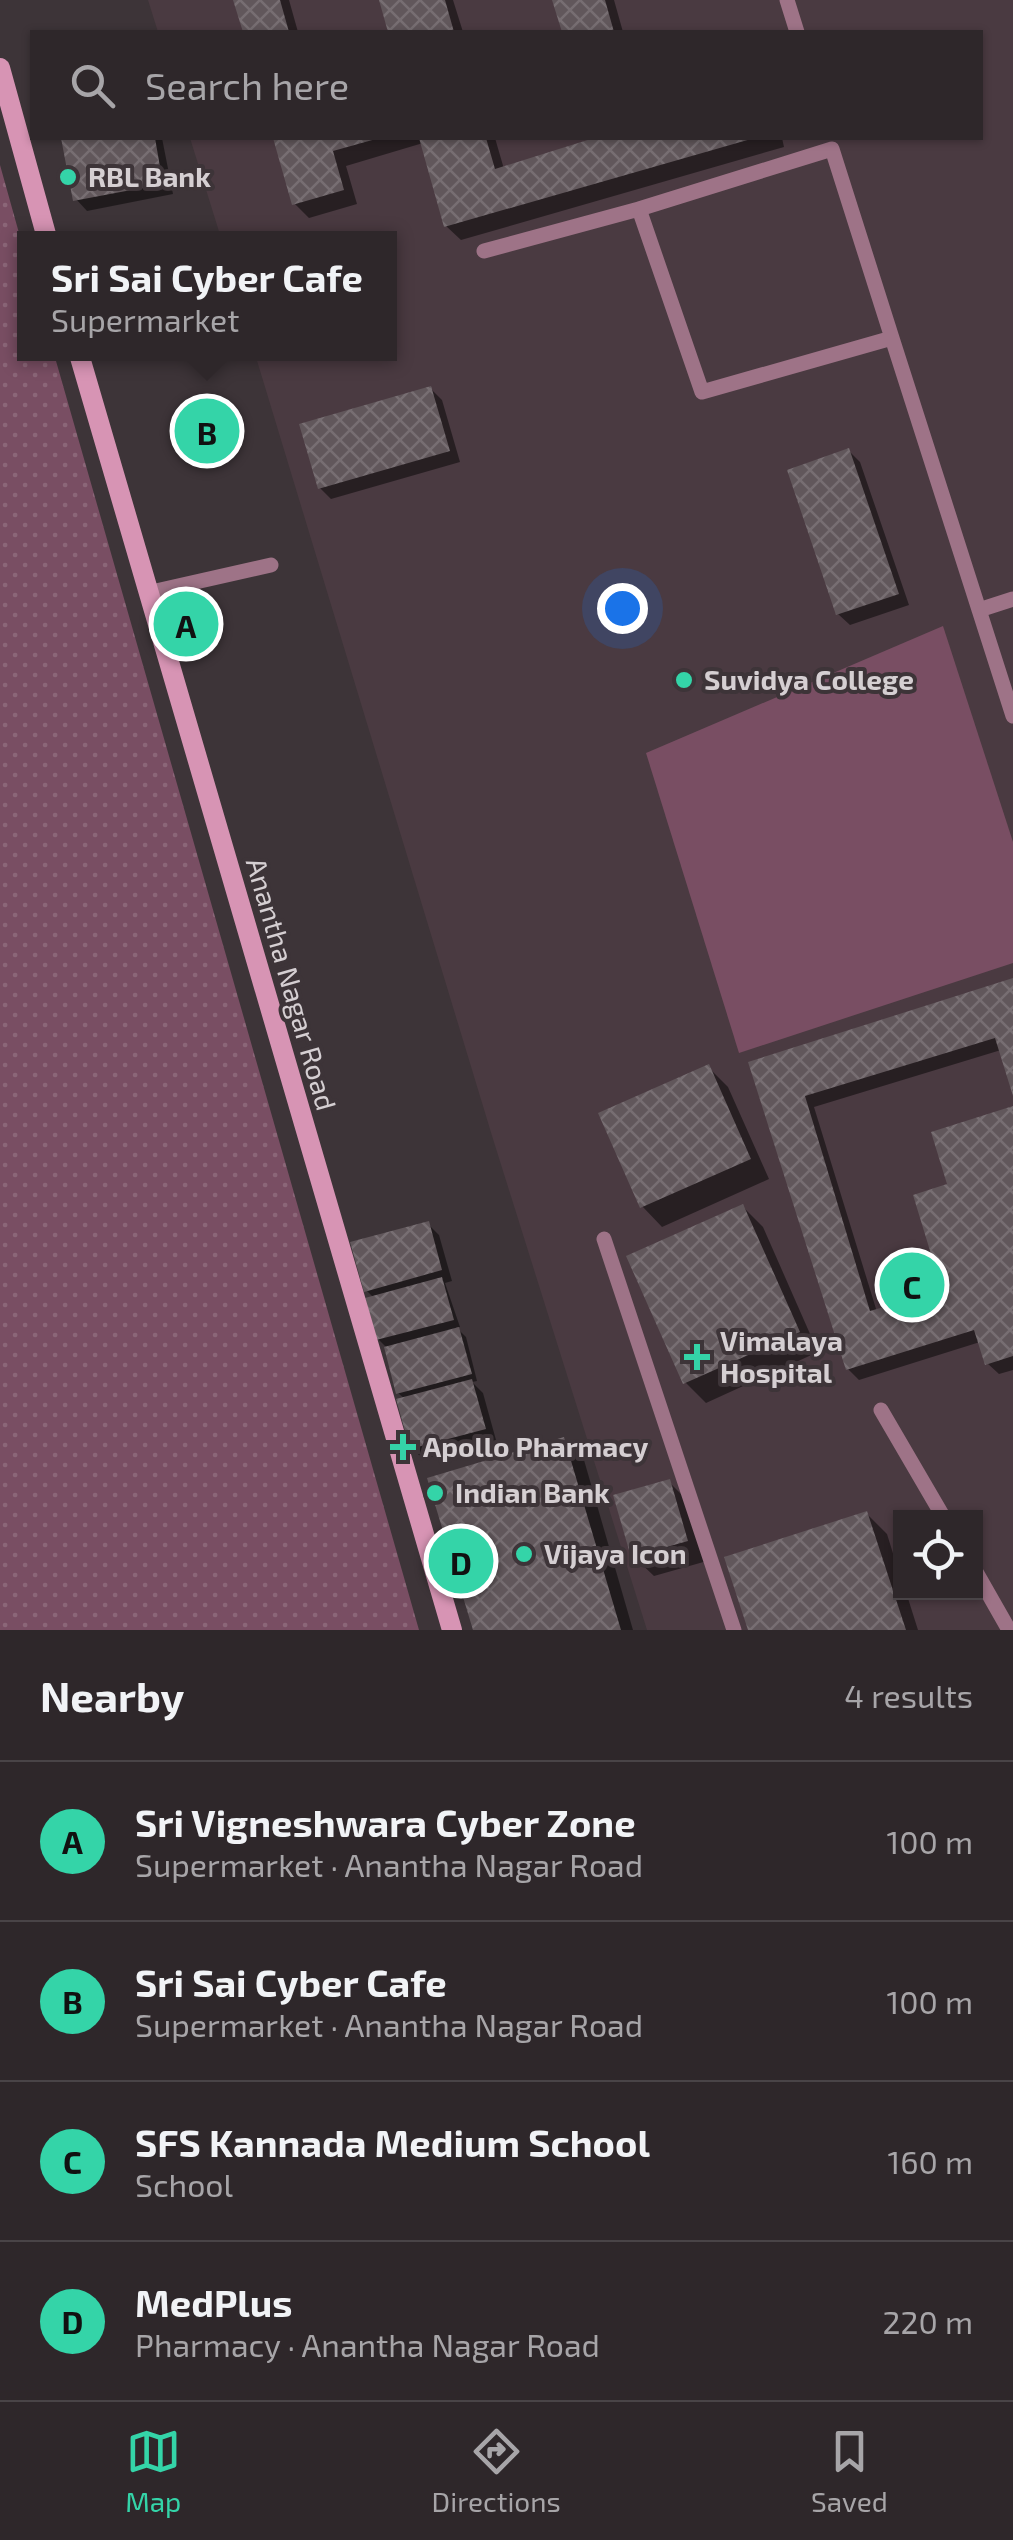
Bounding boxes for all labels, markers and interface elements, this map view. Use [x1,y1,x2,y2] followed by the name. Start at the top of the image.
[30,30,983,140] search box
[65,58,120,113] icon: search
[145,62,349,108] text: Search here
[88,159,211,193] place label: RBL Bank
[57,166,79,188] marker: RBL Bank
[17,231,397,361] popup
[51,254,363,300] text: Sri Sai Cyber Cafe
[51,300,240,338] text: Supermarket
[174,394,240,468] pin: B
[597,583,648,634] your location
[154,586,218,662] pin: A
[704,662,914,696] place label: Suvidya College
[673,669,695,691] marker: Suvidya College
[240,853,344,1114] street label: Anantha Nagar Road
[880,1248,944,1322] pin: C
[720,1323,843,1389] place label: Vimalaya Hospital
[684,1344,710,1370] marker: Vimalaya Hospital
[423,1429,648,1463] place label: Apollo Pharmacy
[392,1436,414,1458] marker: Apollo Pharmacy
[455,1475,610,1509] place label: Indian Bank
[424,1482,446,1504] marker: Indian Bank
[893,1510,983,1600] map controls
[893,1510,983,1600] button: locate
[428,1524,494,1598] pin: D
[544,1536,687,1570] place label: Vijaya Icon
[513,1543,535,1565] marker: Vijaya Icon
[40,1670,184,1720] text: Nearby
[844,1676,973,1714] text: 4 results
[135,1799,636,1845] text: Sri Vigneshwara Cyber Zone
[62,1822,83,1860] text: A
[887,1822,973,1860] text: 100 m
[135,1845,643,1883] text: Supermarket · Anantha Nagar Road
[135,1959,447,2005] text: Sri Sai Cyber Cafe
[62,1982,83,2020] text: B
[887,1982,973,2020] text: 100 m
[135,2005,643,2043] text: Supermarket · Anantha Nagar Road
[135,2119,650,2165] text: SFS Kannada Medium School
[63,2142,82,2180] text: C
[887,2142,973,2180] text: 160 m
[135,2165,233,2203] text: School
[135,2279,293,2325] text: MedPlus
[62,2302,83,2340] text: D
[883,2302,973,2340] text: 220 m
[135,2325,600,2363] text: Pharmacy · Anantha Nagar Road
[125,2424,181,2518] tab: Map
[432,2424,561,2518] tab: Directions
[811,2424,888,2518] tab: Saved

